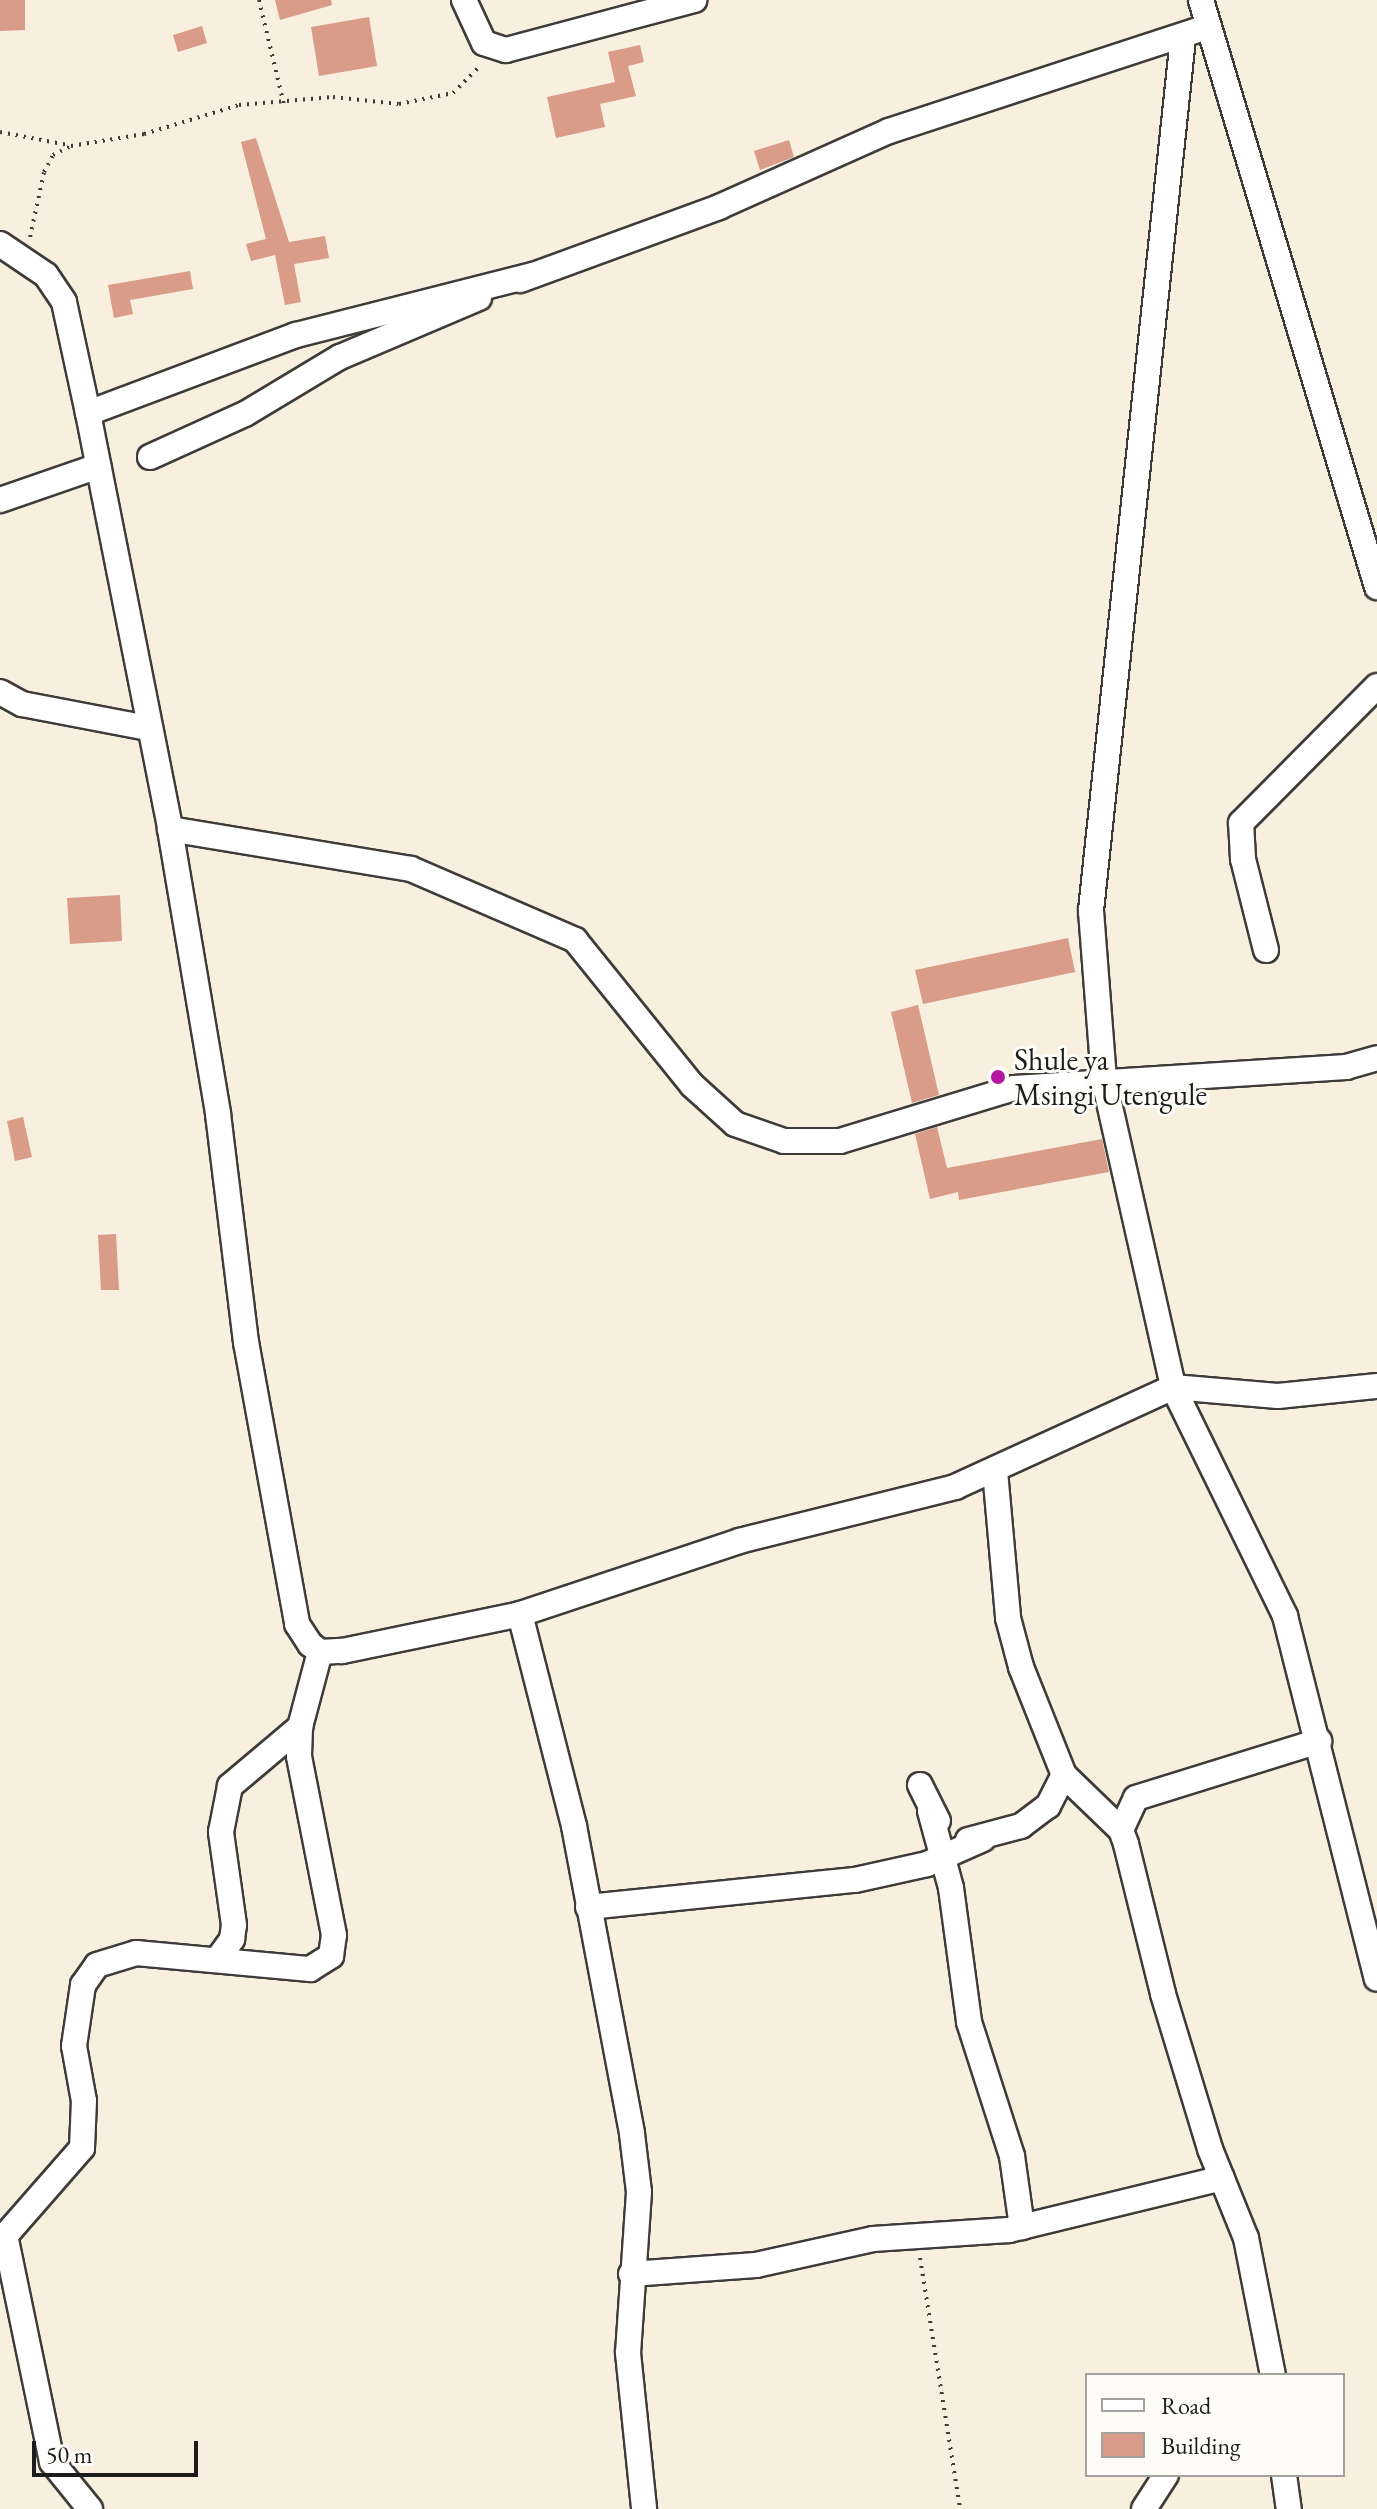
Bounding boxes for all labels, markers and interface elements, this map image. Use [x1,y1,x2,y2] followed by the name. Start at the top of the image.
[1014,1042,1207,1112] place label: Shule ya Msingi Utengule
[989,1068,1007,1086] marker: Shule ya Msingi Utengule
[1085,2373,1345,2477] legend
[1161,2390,1211,2421] text: Road
[36,2425,202,2475] scale bar
[1161,2430,1241,2461] text: Building
[46,2439,93,2470] text: 50 m

